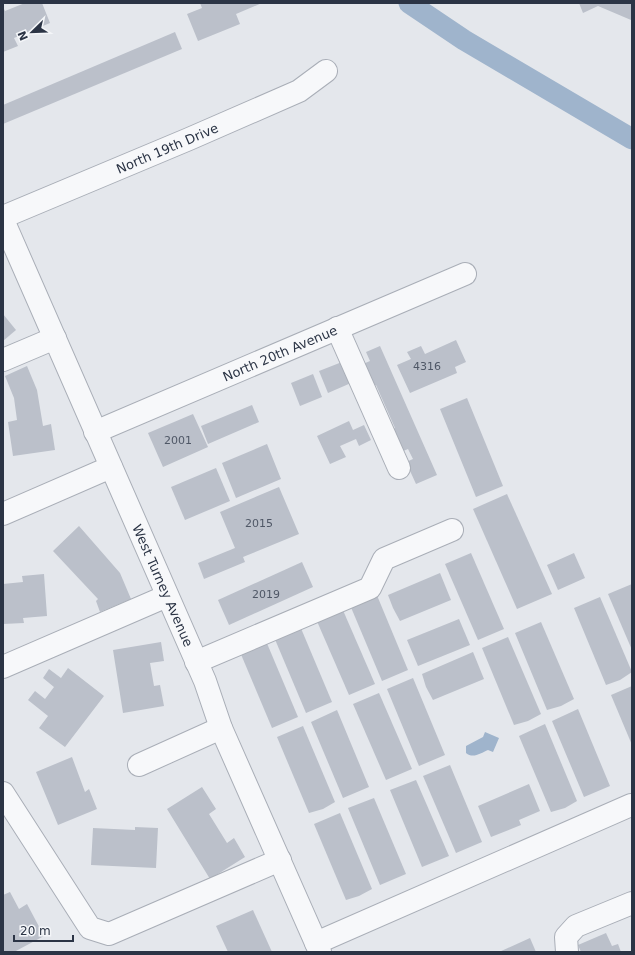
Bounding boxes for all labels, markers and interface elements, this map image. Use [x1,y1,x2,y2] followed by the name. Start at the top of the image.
[12,12,52,52] north arrow
[15,29,31,42] text: N
[114,120,220,176] street label: North 19th Drive
[220,322,339,384] street label: North 20th Avenue
[413,360,441,373] house number: 4316
[164,434,192,447] house number: 2001
[245,517,273,530] house number: 2015
[130,522,196,649] street label: West Turney Avenue
[252,588,280,601] house number: 2019
[14,917,73,943] scale bar
[20,924,51,938] text: 20 m

